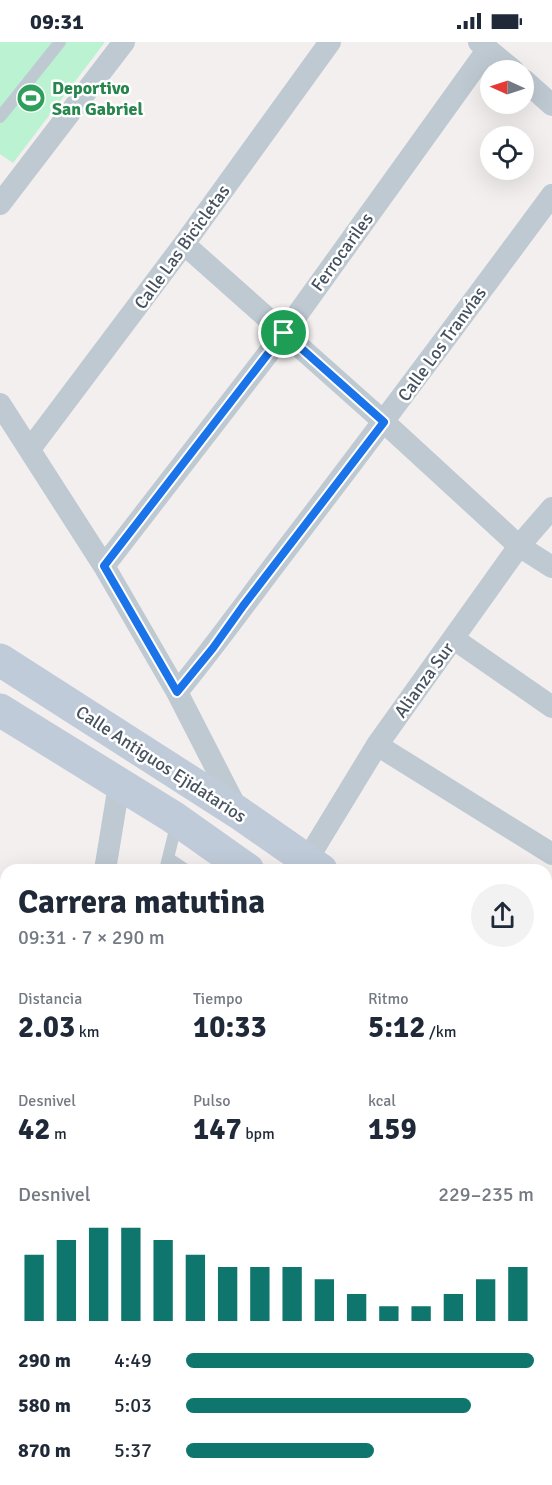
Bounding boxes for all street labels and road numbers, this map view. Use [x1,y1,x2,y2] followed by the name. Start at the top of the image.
[129,180,235,314] street label: Calle Las Bicicletas
[306,208,378,296] street label: Ferrocariles
[393,282,491,406] street label: Calle Los Tranvías
[389,638,459,722] street label: Alianza Sur
[72,701,250,827] street label: Calle Antiguos Ejidatarios

